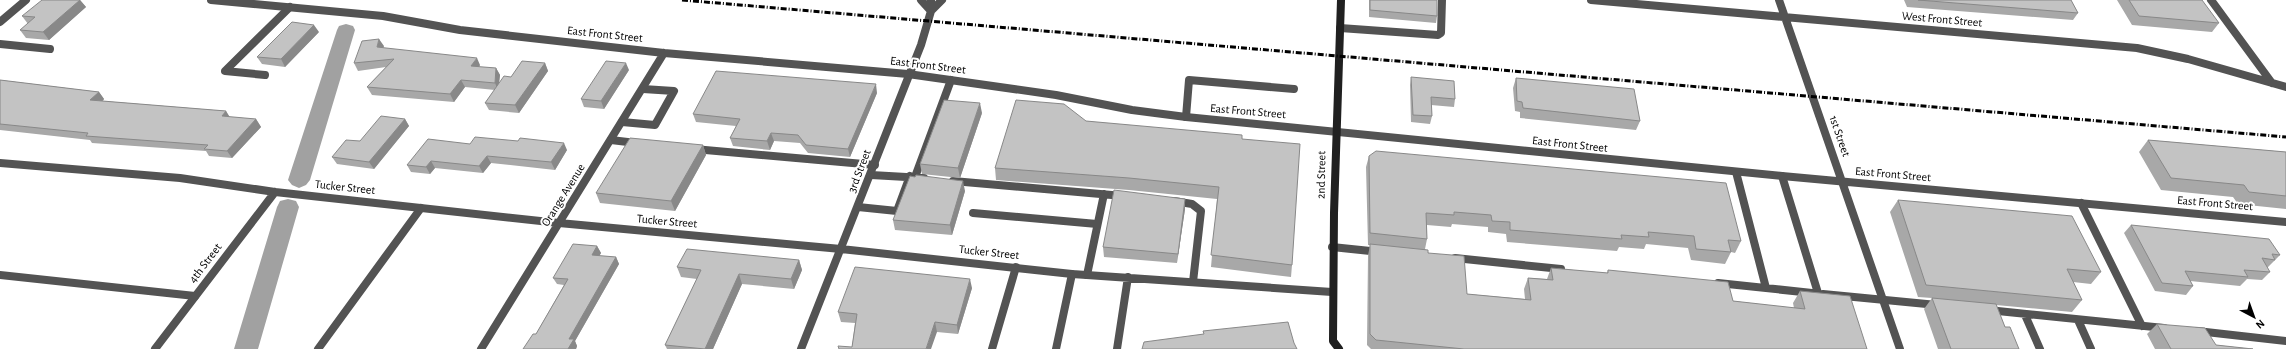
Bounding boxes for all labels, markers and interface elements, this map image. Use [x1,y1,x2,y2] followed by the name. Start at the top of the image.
[1901,10,1983,29] street label: West Front Street
[567,24,644,44] street label: East Front Street
[890,54,967,76] street label: East Front Street
[1210,102,1287,120] street label: East Front Street
[1827,114,1853,158] street label: 1st Street
[1532,134,1609,154] street label: East Front Street
[845,148,873,194] street label: 3rd Street
[1315,151,1327,199] street label: 2nd Street
[539,162,587,228] street label: Orange Avenue
[1855,165,1932,183] street label: East Front Street
[314,178,376,196] street label: Tucker Street
[2177,194,2254,212] street label: East Front Street
[636,212,698,230] street label: Tucker Street
[186,241,224,285] street label: 4th Street
[958,243,1020,261] street label: Tucker Street
[2234,297,2274,337] north arrow
[2254,318,2267,331] text: N

